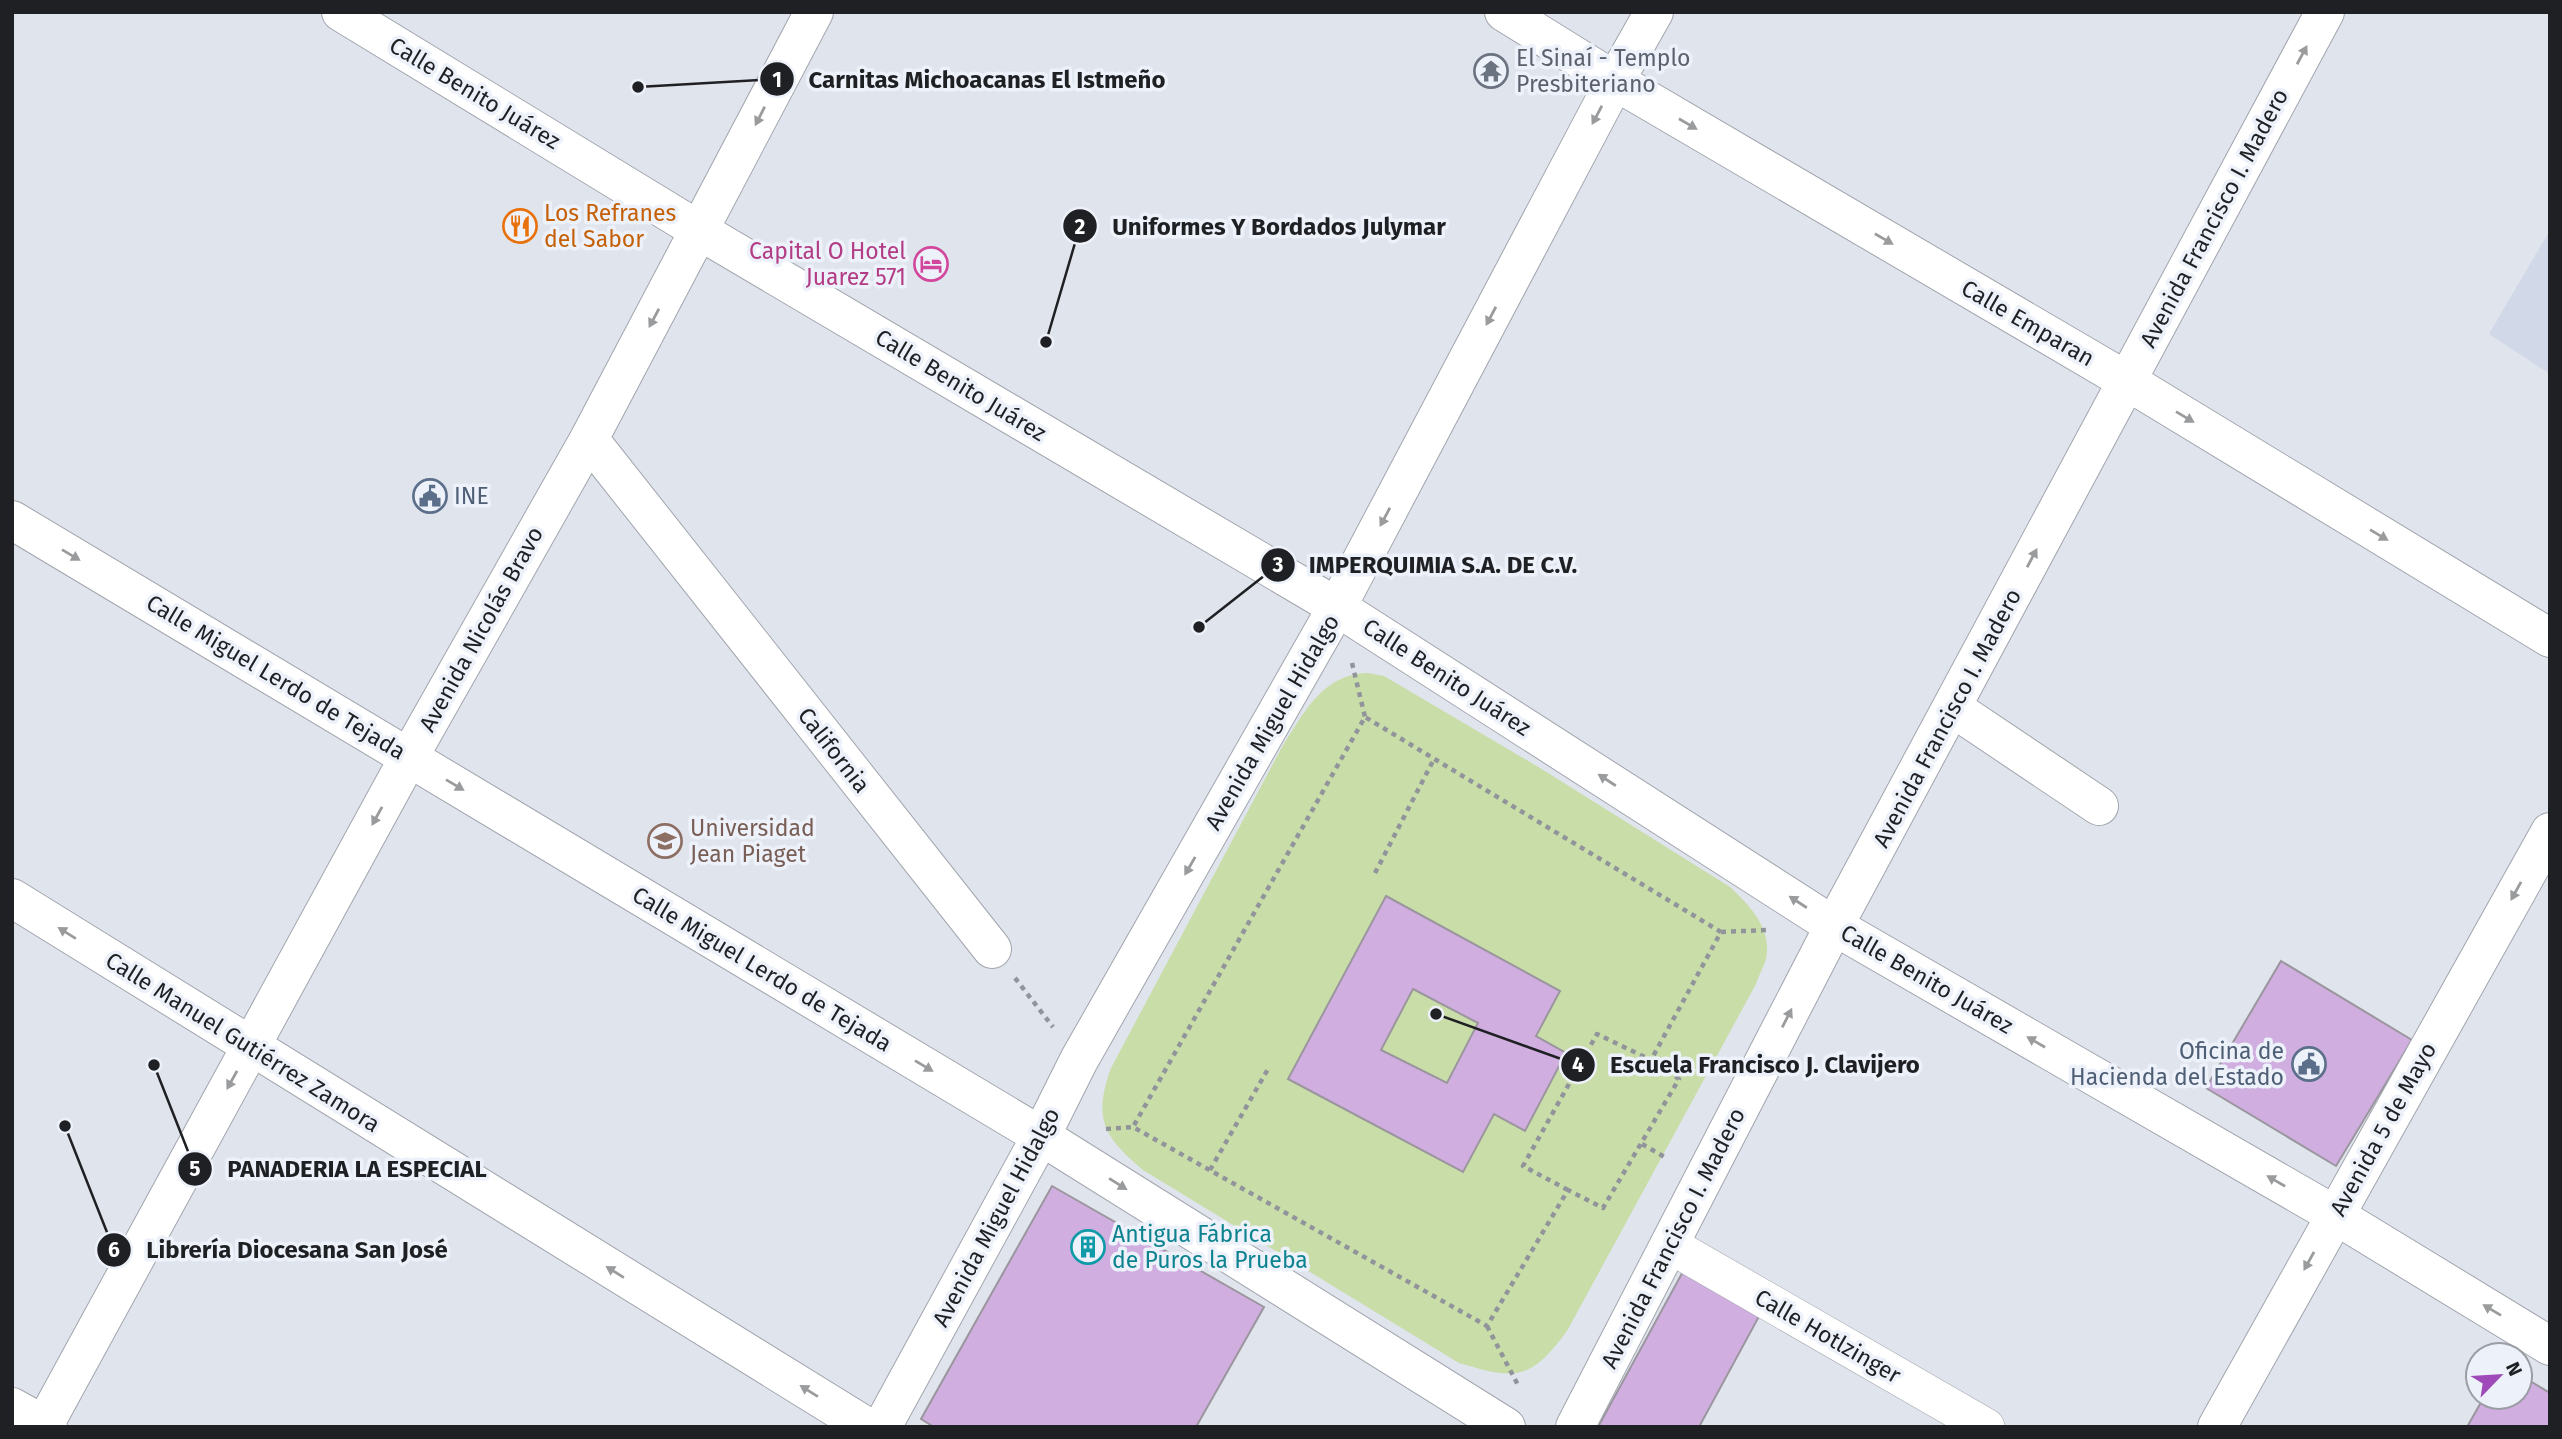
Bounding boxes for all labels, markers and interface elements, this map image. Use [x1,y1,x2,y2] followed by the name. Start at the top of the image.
[384,31,566,155] street label: Calle Benito Juárez
[1516,44,1691,98] place label: El Sinaí - Templo Presbiteriano
[2296,46,2308,65] one-way arrow
[1472,52,1510,90] temple icon: El Sinaí - Templo Presbiteriano
[759,57,1179,102] callout: Carnitas Michoacanas El Istmeño
[809,66,1165,94] text: Carnitas Michoacanas El Istmeño
[772,67,782,93] text: 1
[2134,84,2294,352] street label: Avenida Francisco I. Madero
[1591,105,1603,125] one-way arrow
[754,106,765,126] one-way arrow
[1678,118,1697,130] one-way arrow
[544,199,676,253] place label: Los Refranes del Sabor
[1063,204,1459,249] callout: Uniformes Y Bordados Julymar
[501,207,539,245] restaurant icon: Los Refranes del Sabor
[1112,213,1446,241] text: Uniformes Y Bordados Julymar
[1075,214,1086,240] text: 2
[1874,233,1894,245] one-way arrow
[749,237,906,291] place label: Capital O Hotel Juarez 571
[912,245,950,283] hotel icon: Capital O Hotel Juarez 571
[1957,274,2099,372] street label: Calle Emparan
[1485,306,1496,326] one-way arrow
[648,308,660,327] one-way arrow
[870,323,1052,447] street label: Calle Benito Juárez
[2175,410,2194,423] one-way arrow
[411,477,449,515] public building icon: INE
[454,482,489,510] place label: INE
[1379,507,1390,527] one-way arrow
[413,522,549,736] street label: Avenida Nicolás Bravo
[2370,528,2389,541] one-way arrow
[1260,542,1591,587] callout: IMPERQUIMIA S.A. DE C.V.
[2027,548,2038,568] one-way arrow
[61,549,80,561] one-way arrow
[1309,551,1577,579] text: IMPERQUIMIA S.A. DE C.V.
[1272,552,1284,578] text: 3
[1867,584,2027,852] street label: Avenida Francisco I. Madero
[141,588,411,766] street label: Calle Miguel Lerdo de Tejada
[1199,609,1345,835] street label: Avenida Miguel Hidalgo
[1358,612,1536,742] street label: Calle Benito Juárez
[792,702,876,798] street label: California
[1597,773,1616,786] one-way arrow
[446,779,465,791] one-way arrow
[371,807,383,826] one-way arrow
[690,814,815,868] place label: Universidad Jean Piaget
[646,822,684,860] school or university icon: Universidad Jean Piaget
[1184,856,1196,875] one-way arrow
[627,880,897,1058] street label: Calle Miguel Lerdo de Tejada
[2510,882,2522,901] one-way arrow
[1788,896,1808,909] one-way arrow
[1836,918,2018,1040] street label: Calle Benito Juárez
[58,926,77,939] one-way arrow
[101,946,385,1138] street label: Calle Manuel Gutiérrez Zamora
[1781,1008,1792,1028] one-way arrow
[2027,1036,2046,1048] one-way arrow
[2070,1037,2284,1091] place label: Oficina de Hacienda del Estado
[2324,1037,2442,1221] street label: Avenida 5 de Mayo
[1561,1042,1934,1087] callout: Escuela Francisco J. Clavijero
[2290,1045,2328,1083] public building icon: Oficina de Hacienda del Estado
[1610,1051,1920,1079] text: Escuela Francisco J. Clavijero
[1572,1052,1584,1078] text: 4
[914,1059,933,1072] one-way arrow
[226,1071,238,1090] one-way arrow
[926,1103,1066,1331] street label: Avenida Miguel Hidalgo
[1595,1103,1751,1373] street label: Avenida Francisco I. Madero
[178,1146,500,1191] callout: PANADERIA LA ESPECIAL
[227,1155,487,1183] text: PANADERIA LA ESPECIAL
[189,1156,201,1182] text: 5
[2266,1175,2286,1187] one-way arrow
[1108,1177,1128,1190] one-way arrow
[1112,1220,1308,1274] place label: Antigua Fábrica de Puros la Prueba
[97,1227,461,1272] callout: Librería Diocesana San José
[1069,1228,1107,1266] building icon: Antigua Fábrica de Puros la Prueba
[146,1236,448,1264] text: Librería Diocesana San José
[108,1237,120,1263] text: 6
[2303,1251,2315,1271] one-way arrow
[606,1265,625,1278] one-way arrow
[1750,1283,1906,1389] street label: Calle Hotlzinger
[2482,1304,2501,1317] one-way arrow
[2464,1341,2534,1411] north arrow
[2501,1358,2527,1380] text: N
[799,1385,818,1397] one-way arrow

